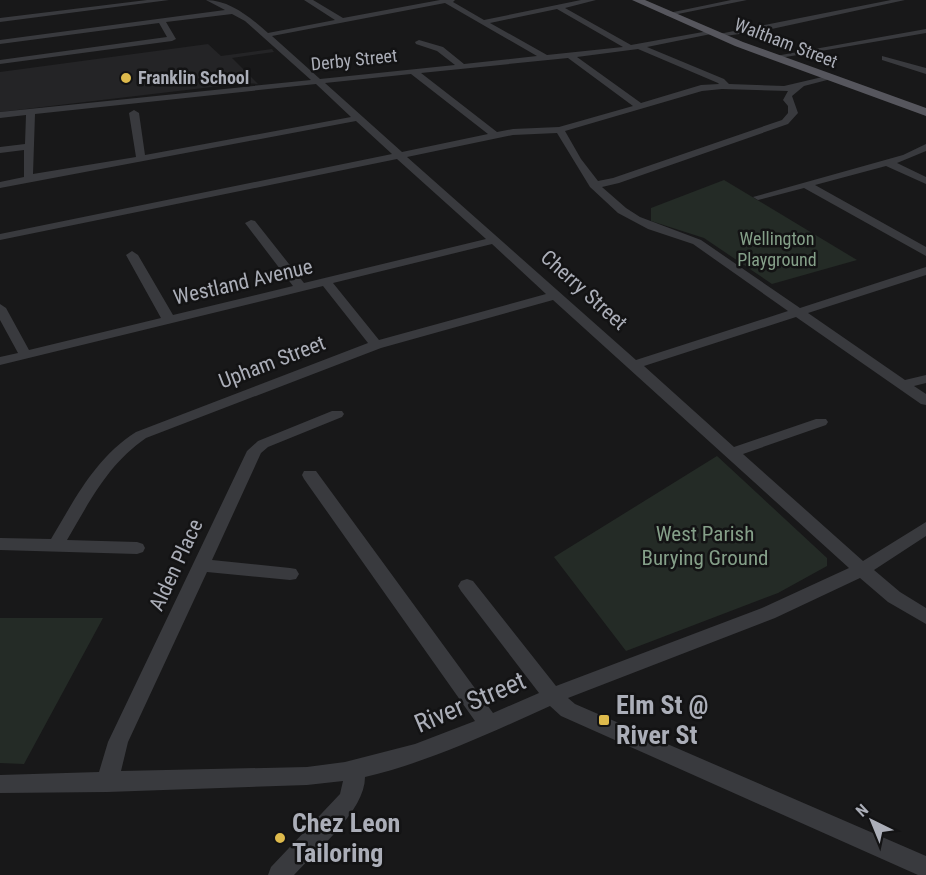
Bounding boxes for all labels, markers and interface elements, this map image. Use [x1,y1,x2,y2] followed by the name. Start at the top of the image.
[732,13,841,72] street label: Waltham Street
[310,45,398,74] street label: Derby Street
[138,67,249,88] place label: Franklin School
[119,71,133,85] marker: Franklin School
[737,228,817,270] park label: Wellington Playground
[536,245,632,335] street label: Cherry Street
[171,254,315,310] street label: Westland Avenue
[215,331,329,393] street label: Upham Street
[144,515,208,615] street label: Alden Place
[642,522,769,570] park label: West Parish Burying Ground
[410,665,530,739] street label: River Street
[616,690,709,750] place label: Elm St @ River St
[597,713,611,727] marker: Elm St @ River St
[842,791,902,851] north arrow
[852,800,872,821] text: N
[292,808,400,868] place label: Chez Leon Tailoring
[273,831,287,845] marker: Chez Leon Tailoring

